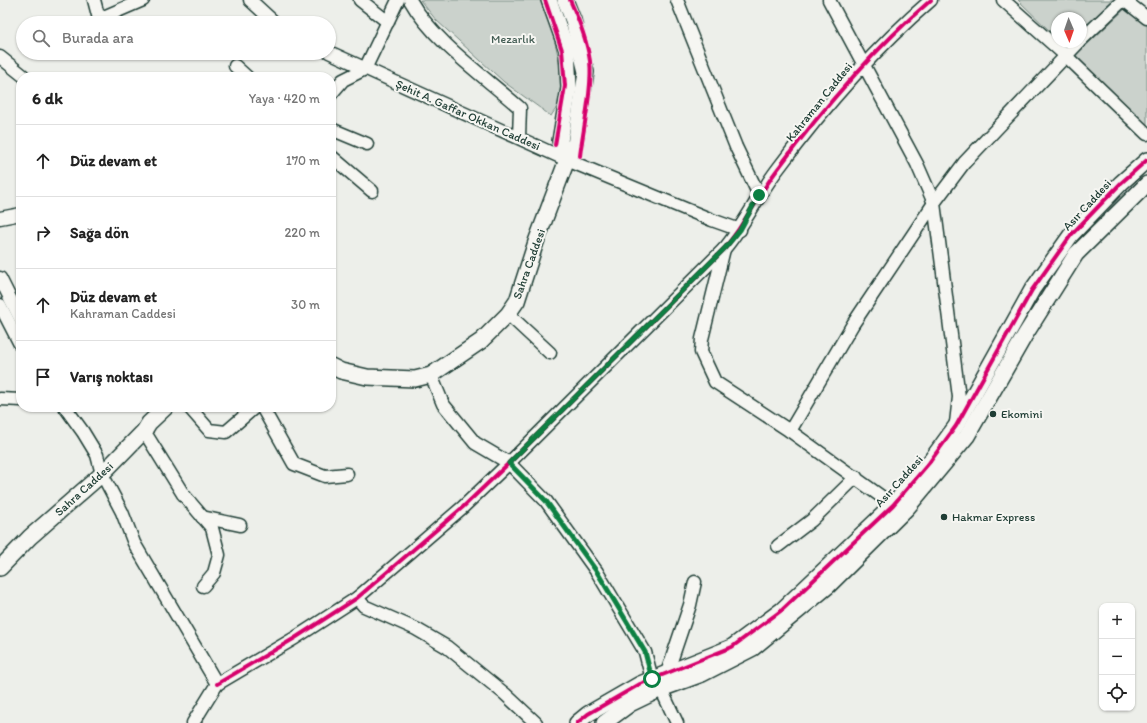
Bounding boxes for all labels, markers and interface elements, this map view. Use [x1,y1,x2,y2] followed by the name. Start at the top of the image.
[1051,12,1087,48] north arrow
[16,16,336,60] search box
[30,27,52,49] icon: search
[62,29,134,47] text: Burada ara
[491,32,536,46] park label: Mezarlık
[783,60,855,144] street label: Kahraman Caddesi
[393,77,543,153] street label: Şehit A. Gaffar Okkan Caddesi
[32,88,63,108] text: 6 dk
[249,91,320,106] text: Yaya · 420 m
[32,150,54,172] icon: ahead
[70,152,157,170] text: Düz devam et
[286,153,320,168] text: 170 m
[1060,177,1114,233] street label: Asır Caddesi
[750,186,768,204] route end
[32,222,54,244] icon: right
[70,224,129,242] text: Sağa dön
[284,225,320,240] text: 220 m
[510,227,548,301] street label: Sahra Caddesi
[70,288,157,306] text: Düz devam et
[32,294,54,316] icon: ahead
[291,297,320,312] text: 30 m
[70,306,176,321] text: Kahraman Caddesi
[32,366,54,388] icon: arrive
[70,368,153,386] text: Varış noktası
[1001,407,1042,421] place label: Ekomini
[988,409,998,419] marker: Ekomini
[872,452,926,510] street label: Asır Caddesi
[52,459,116,519] street label: Sahra Caddesi
[952,510,1035,524] place label: Hakmar Express
[939,512,949,522] marker: Hakmar Express
[1099,603,1135,711] map controls
[1099,603,1135,639] button: +
[1099,639,1135,675] button: −
[643,670,661,688] route start
[1099,675,1135,711] button: locate

